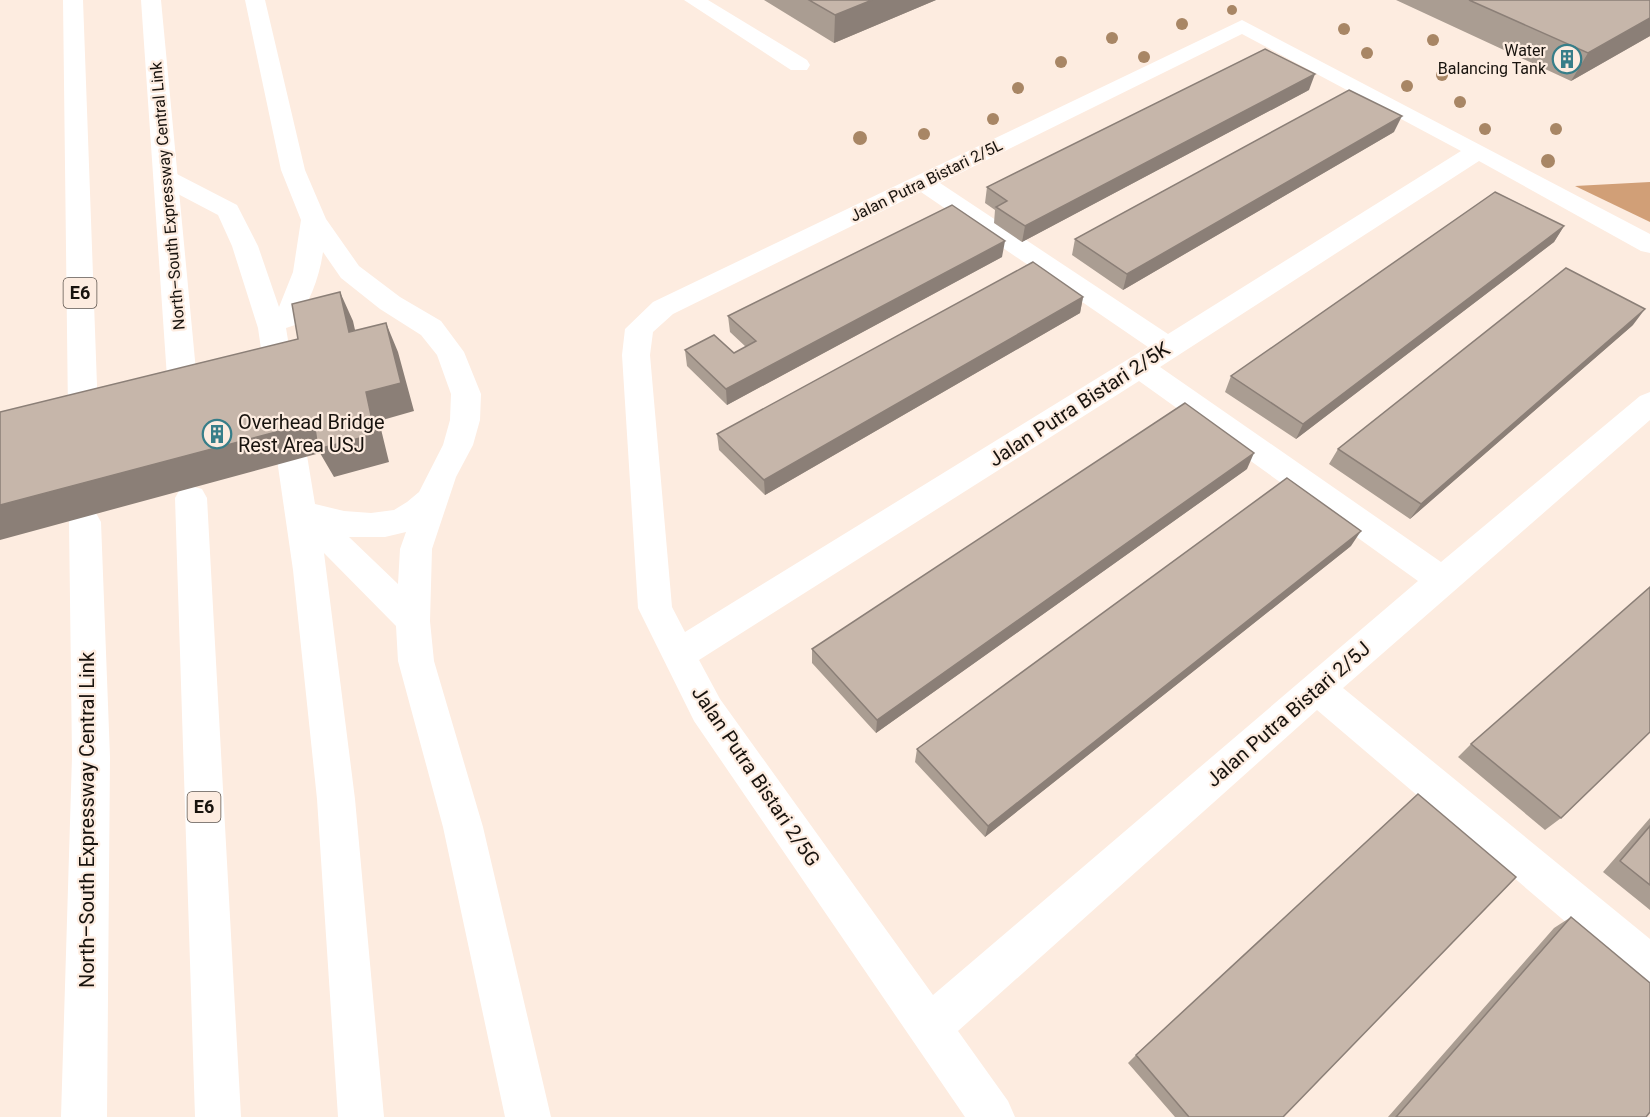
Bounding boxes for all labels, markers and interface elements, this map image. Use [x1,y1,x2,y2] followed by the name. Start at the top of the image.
[1438,41,1547,78] place label: Water Balancing Tank
[1551,43,1583,75] building icon: Water Balancing Tank
[146,60,189,331] street label: North–South Expressway Central Link
[847,135,1006,226] street label: Jalan Putra Bistari 2/5L
[64,278,97,308] road number: E6
[984,336,1174,472] street label: Jalan Putra Bistari 2/5K
[238,410,385,457] place label: Overhead Bridge Rest Area USJ
[201,418,233,450] building icon: Overhead Bridge Rest Area USJ
[1201,636,1375,792] street label: Jalan Putra Bistari 2/5J
[75,651,99,988] street label: North–South Expressway Central Link
[687,681,825,871] street label: Jalan Putra Bistari 2/5G
[188,792,220,822] road number: E6

